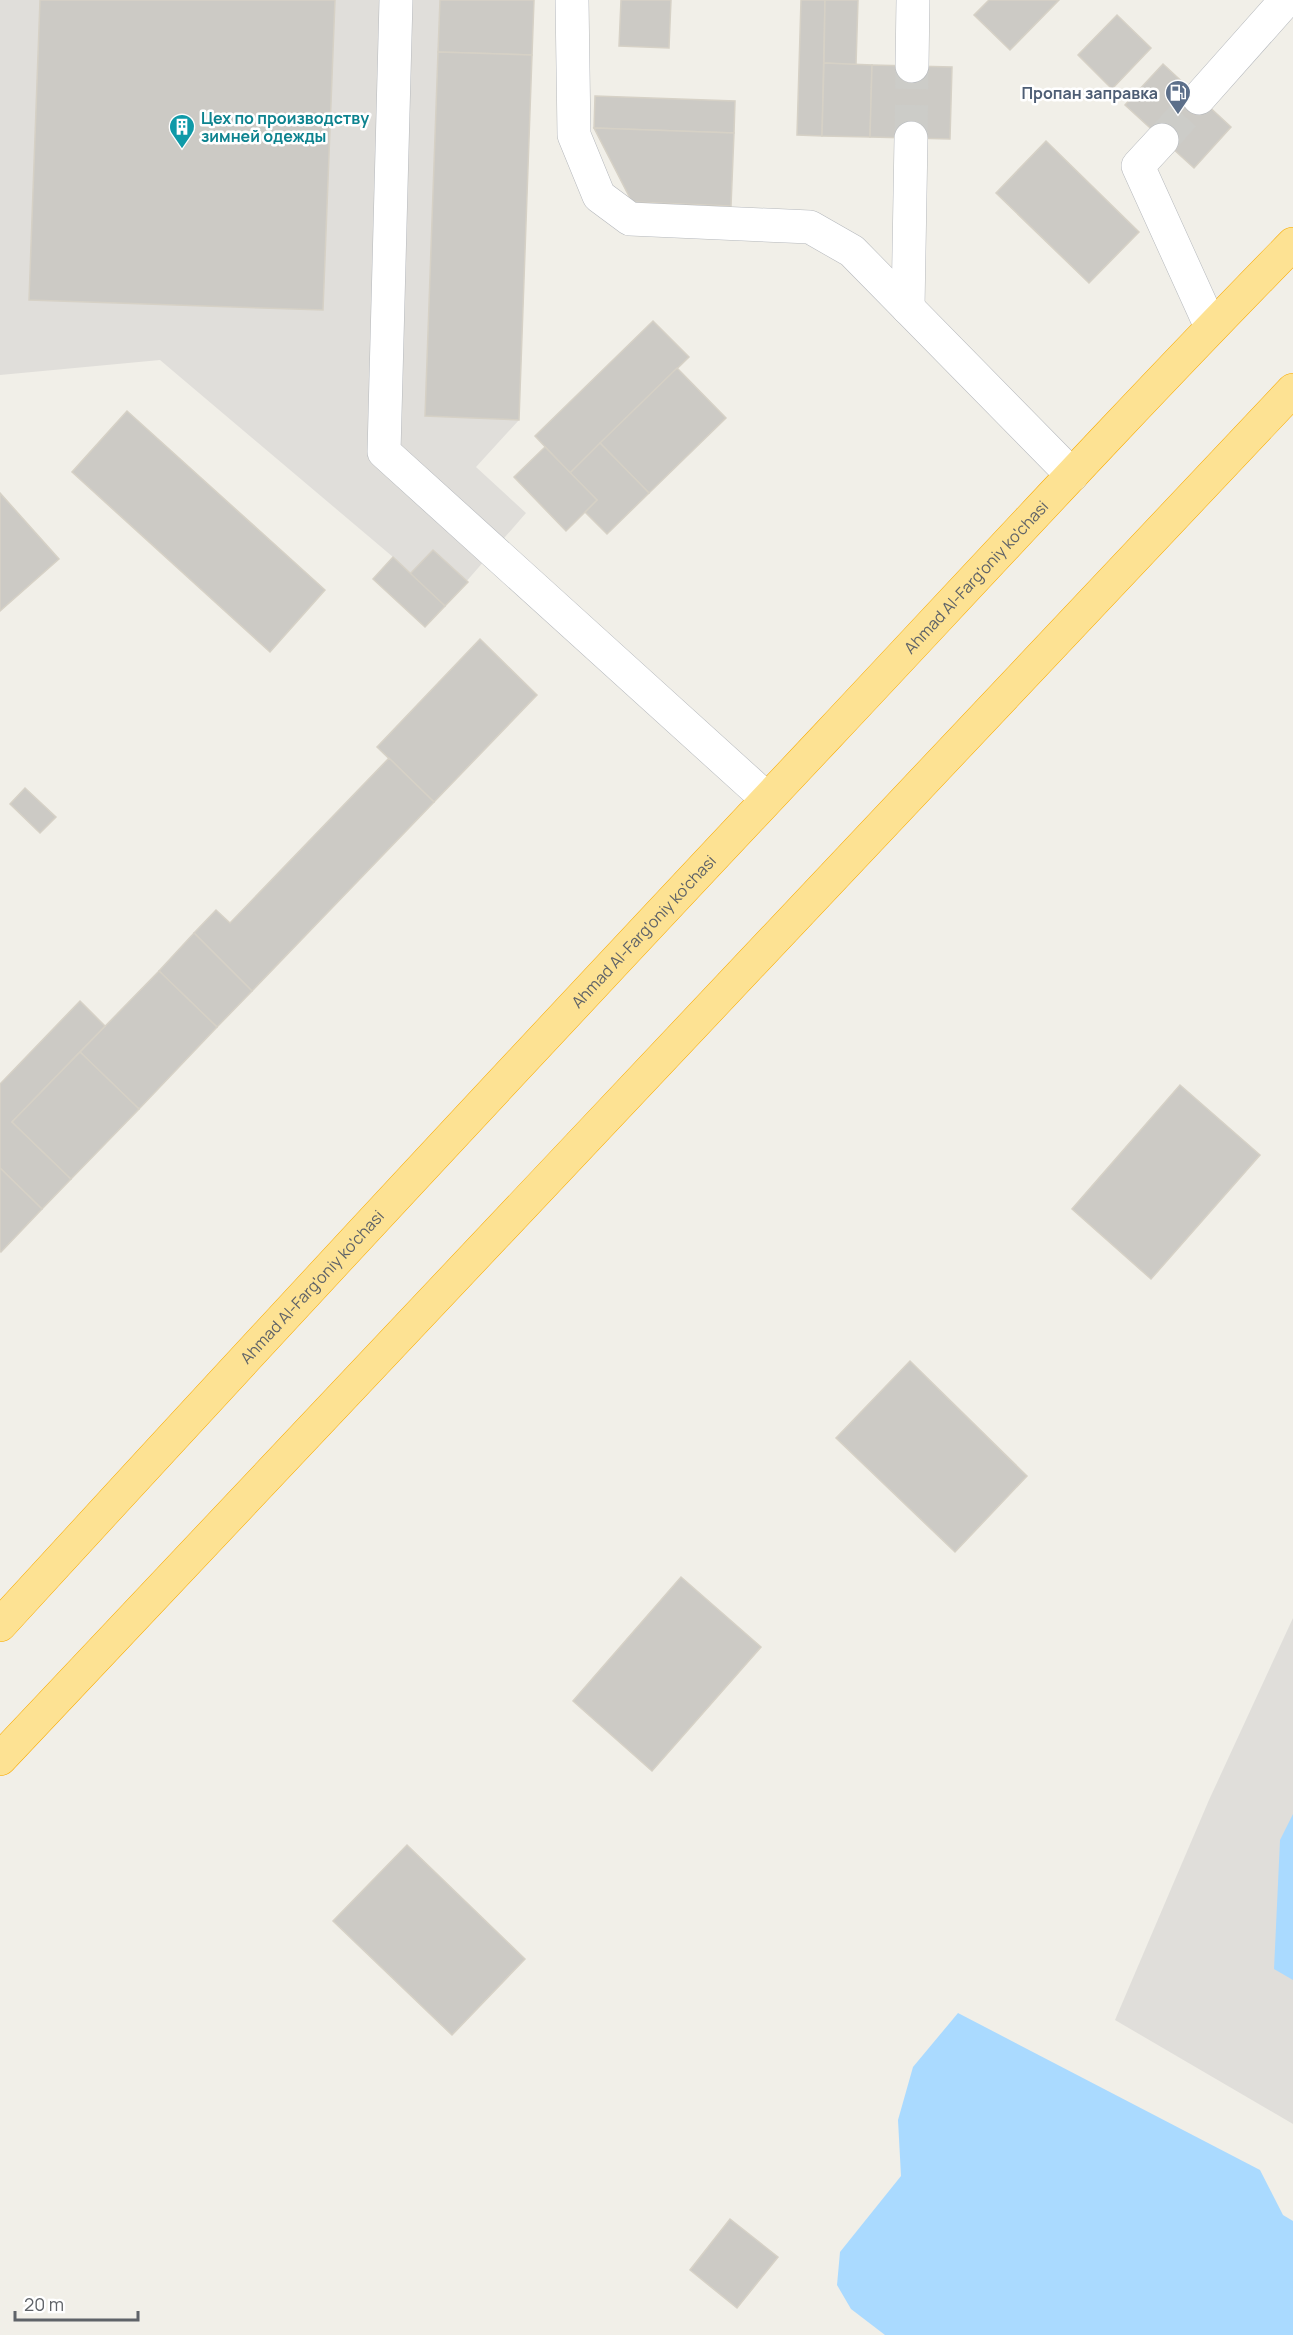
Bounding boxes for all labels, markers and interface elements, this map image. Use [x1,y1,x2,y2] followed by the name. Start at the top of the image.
[1163,78,1193,116] fuel station icon: Пропан заправка
[1021,82,1158,104] place label: Пропан заправка
[201,107,369,147] place label: Цех по производству зимней одежды
[167,112,197,150] building icon: Цех по производству зимней одежды
[899,496,1053,658] street label: Ahmad Al-Farg'oniy ko'chasi
[566,850,721,1013] street label: Ahmad Al-Farg'oniy ko'chasi
[235,1205,389,1368] street label: Ahmad Al-Farg'oniy ko'chasi
[15,2284,138,2322] scale bar
[24,2292,64,2316] text: 20 m

